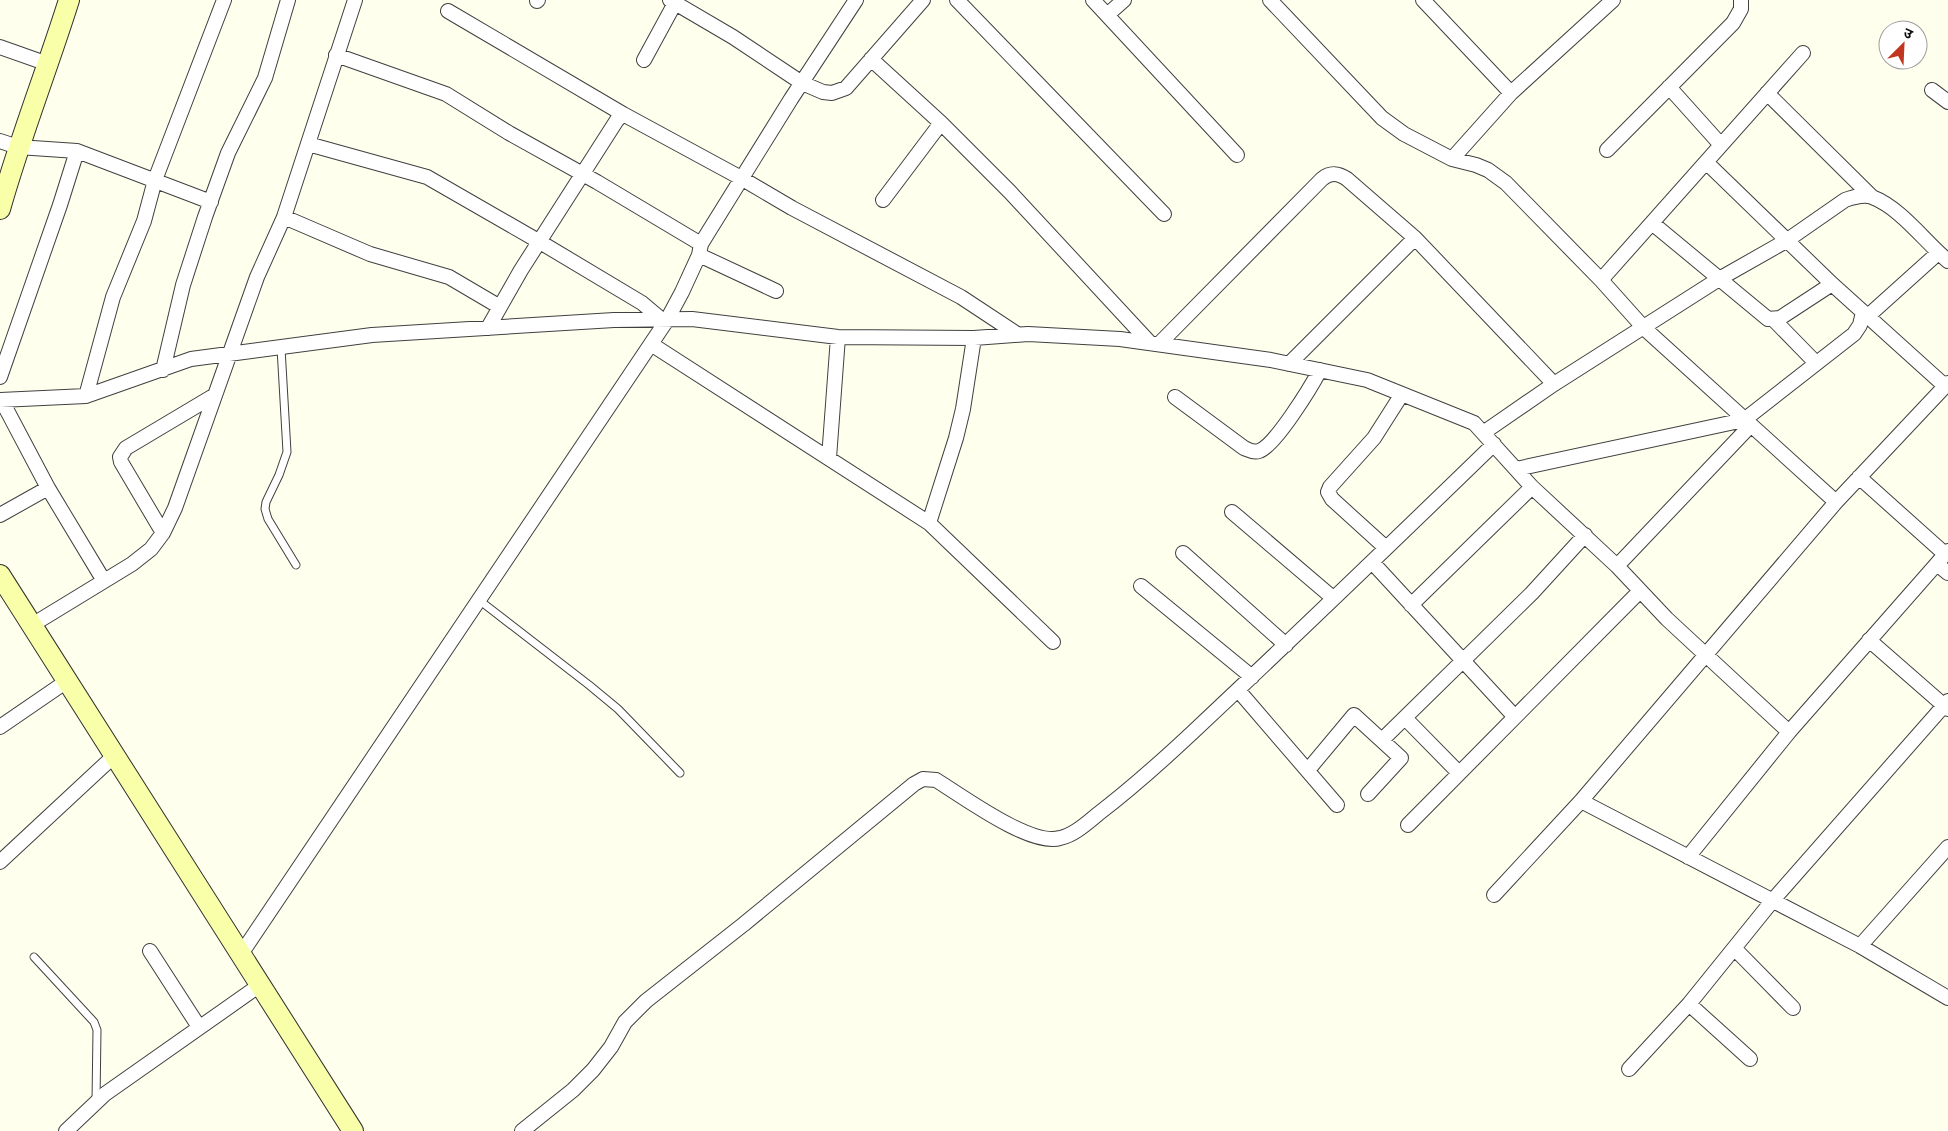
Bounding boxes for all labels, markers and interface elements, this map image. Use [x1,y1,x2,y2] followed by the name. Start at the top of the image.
[1878,20,1928,70] north arrow
[1901,23,1916,43] text: उ

